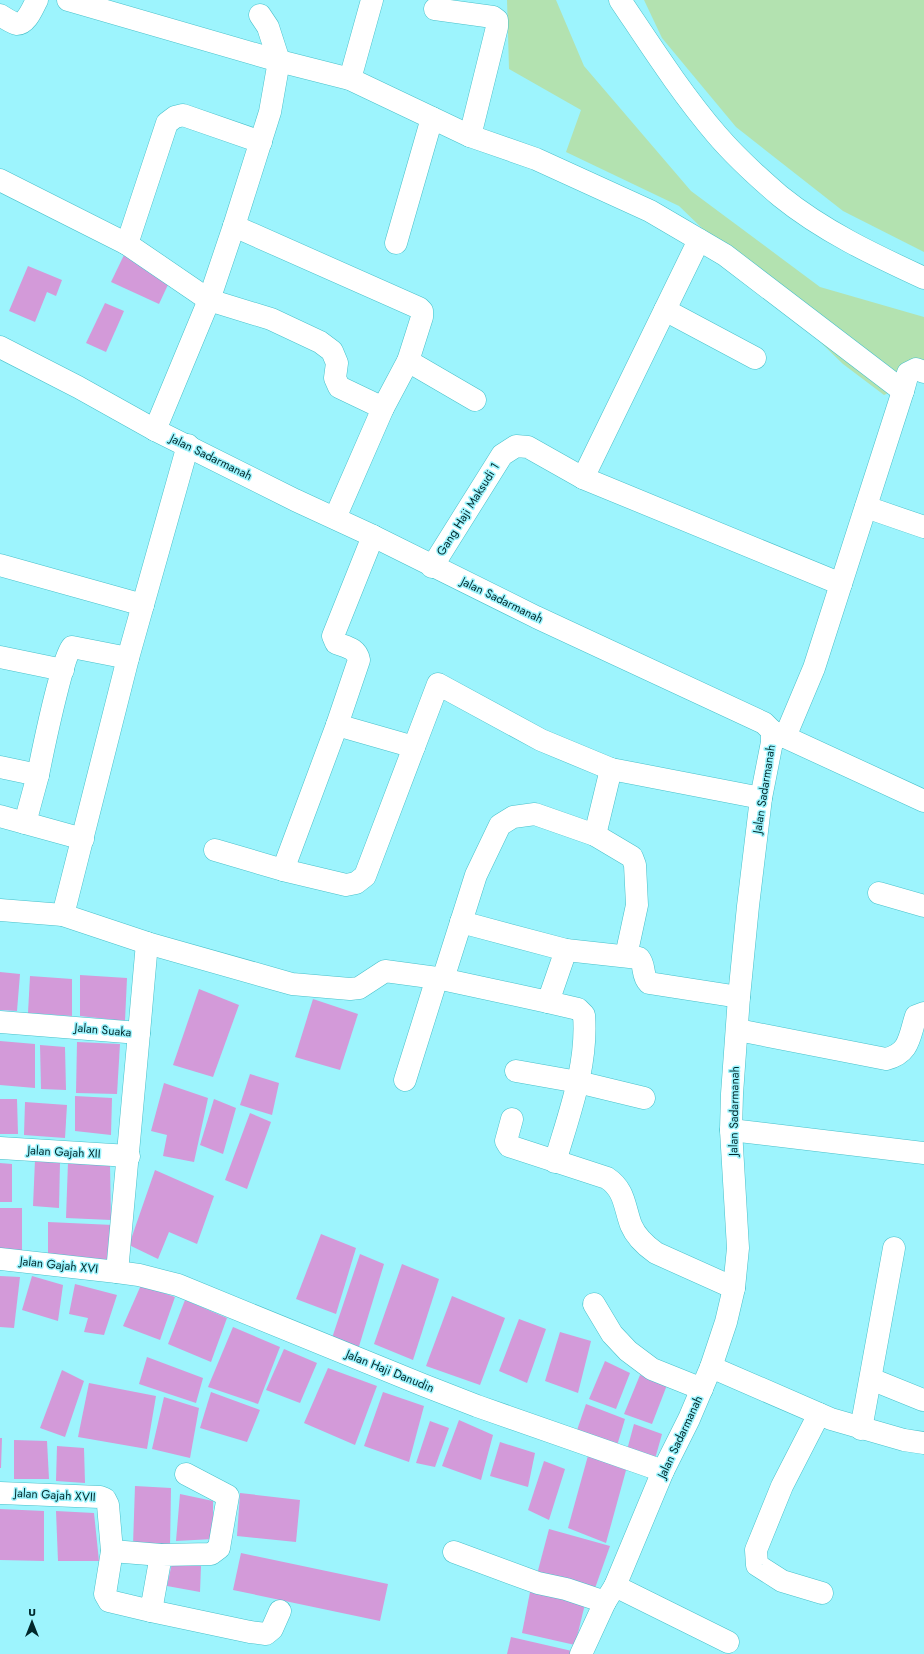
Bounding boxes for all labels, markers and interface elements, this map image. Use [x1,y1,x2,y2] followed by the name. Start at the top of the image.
[165,428,255,485] street label: Jalan Sadarmanah
[432,459,504,559] street label: Gang Haji Maksudi 1
[456,571,546,628] street label: Jalan Sadarmanah
[748,743,780,837] street label: Jalan Sadarmanah
[72,1018,132,1041] street label: Jalan Suaka
[724,1066,744,1158] street label: Jalan Sadarmanah
[25,1141,101,1163] street label: Jalan Gajah XII
[17,1252,99,1278] street label: Jalan Gajah XVI
[341,1344,437,1397] street label: Jalan Haji Danudin
[652,1393,707,1483] street label: Jalan Sadarmanah
[12,1484,96,1506] street label: Jalan Gajah XVII
[12,1602,52,1642] north arrow
[28,1604,36,1620] text: U

